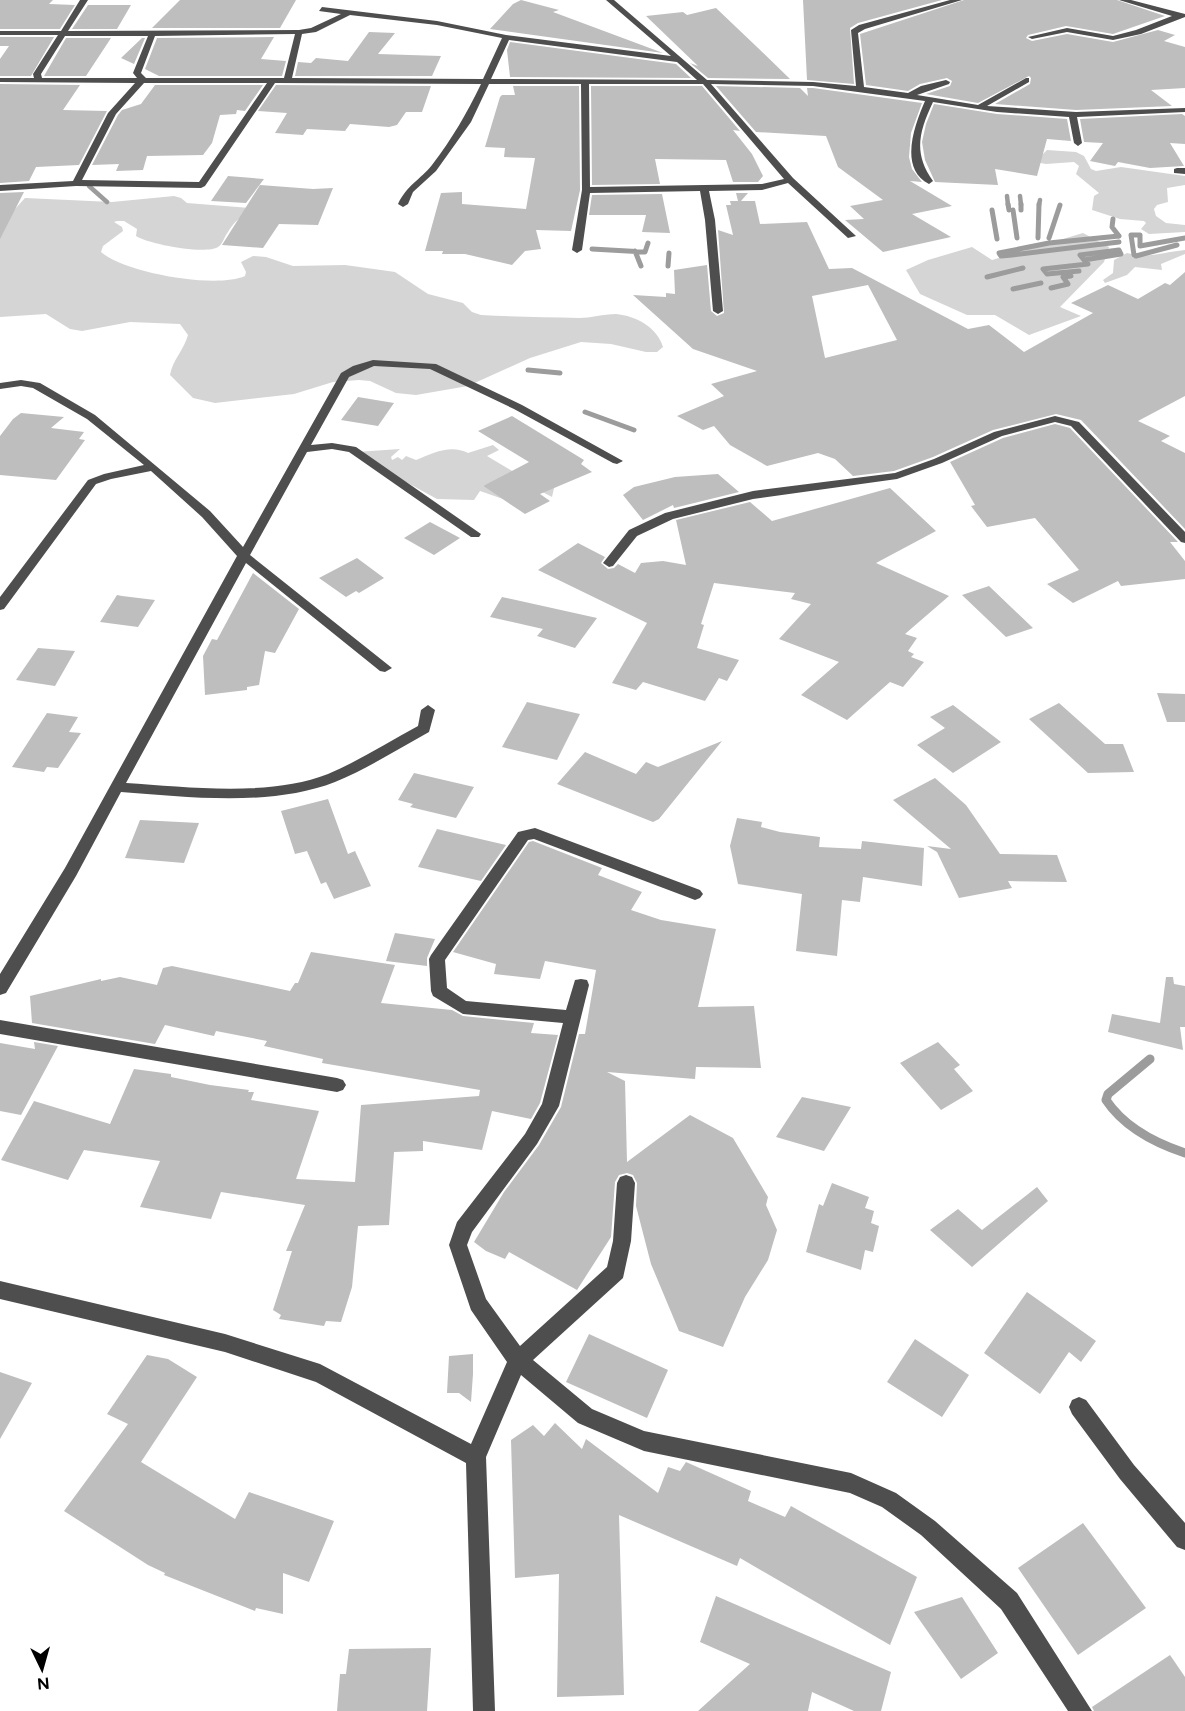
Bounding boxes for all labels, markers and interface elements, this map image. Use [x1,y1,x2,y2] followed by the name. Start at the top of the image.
[12,1639,72,1699] north arrow
[36,1673,50,1693] text: N

